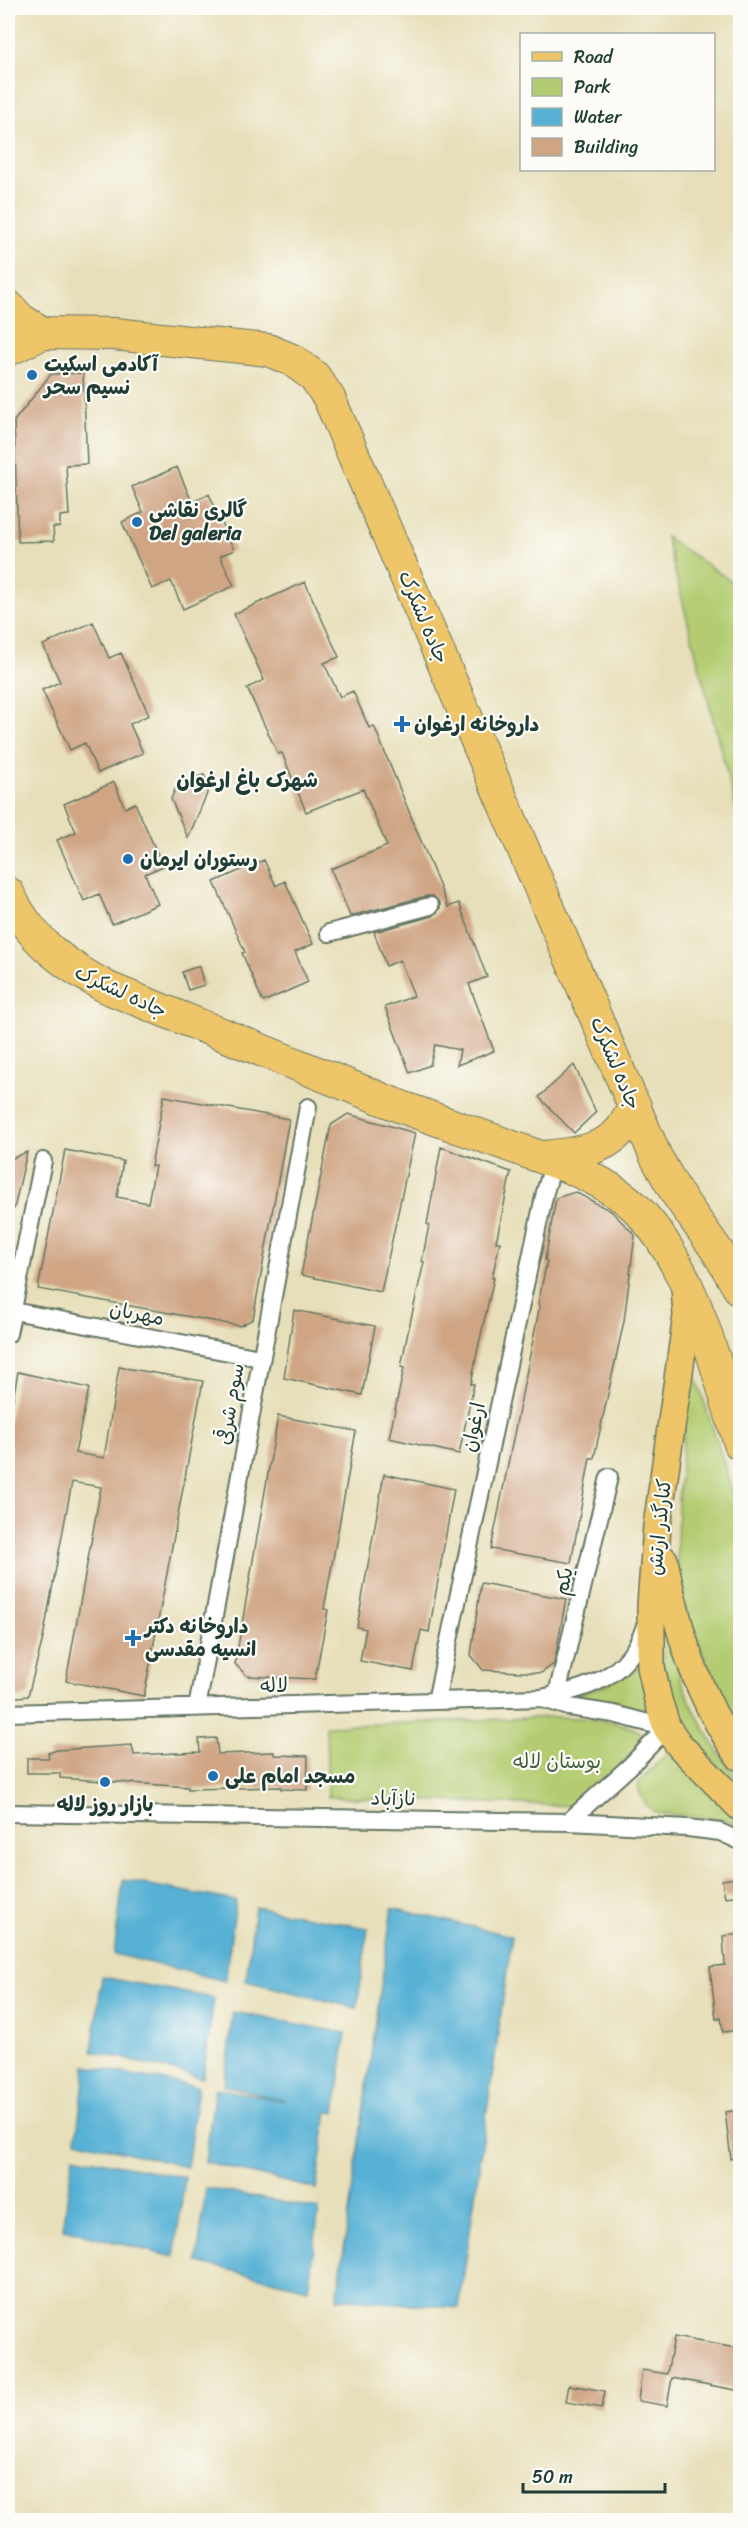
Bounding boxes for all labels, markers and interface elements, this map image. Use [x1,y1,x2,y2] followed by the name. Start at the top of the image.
[520,33,715,171] legend
[574,41,614,73] text: Road
[574,71,611,103] text: Park
[574,101,623,133] text: Water
[574,131,638,163] text: Building
[42,347,160,405] place label: آکادمی اسکیت نسیم سحر
[25,368,39,382] marker: آکادمی اسکیت نسیم سحر
[149,493,247,551] place label: گالرى نقاشى Del galeria
[130,515,144,529] marker: گالرى نقاشى Del galeria
[388,565,459,669] street label: جاده لشکرک
[414,707,539,742] place label: داروخانه ارغوان
[395,717,409,731] marker: داروخانه ارغوان
[176,761,318,799] district label: شهرک باغ ارغوان
[140,842,258,877] place label: رستوران ايرمان
[121,852,135,866] marker: رستوران ايرمان
[69,955,173,1028] street label: جاده لشکرک
[580,1011,651,1115] street label: جاده لشکرک
[107,1291,167,1336] street label: مهربان
[206,1360,255,1448] street label: سوم شرقی
[451,1399,496,1455] street label: ارغوان
[637,1477,682,1577] street label: کنارگذر ارتش
[543,1563,584,1599] street label: یکم
[143,1609,256,1667] place label: داروخانه دکتر انسیه مقدسی
[126,1631,140,1645] marker: داروخانه دکتر انسیه مقدسی
[259,1668,289,1703] street label: لاله
[513,1744,601,1779] park label: بوستان لاله
[225,1759,355,1794] place label: مسجد امام علی
[206,1769,220,1783] marker: مسجد امام علی
[98,1775,112,1789] marker: بازار روز لاله
[370,1781,416,1816] street label: نازآباد
[56,1787,154,1822] place label: بازار روز لاله
[523,2456,666,2494] scale bar
[532,2461,573,2493] text: 50 m

